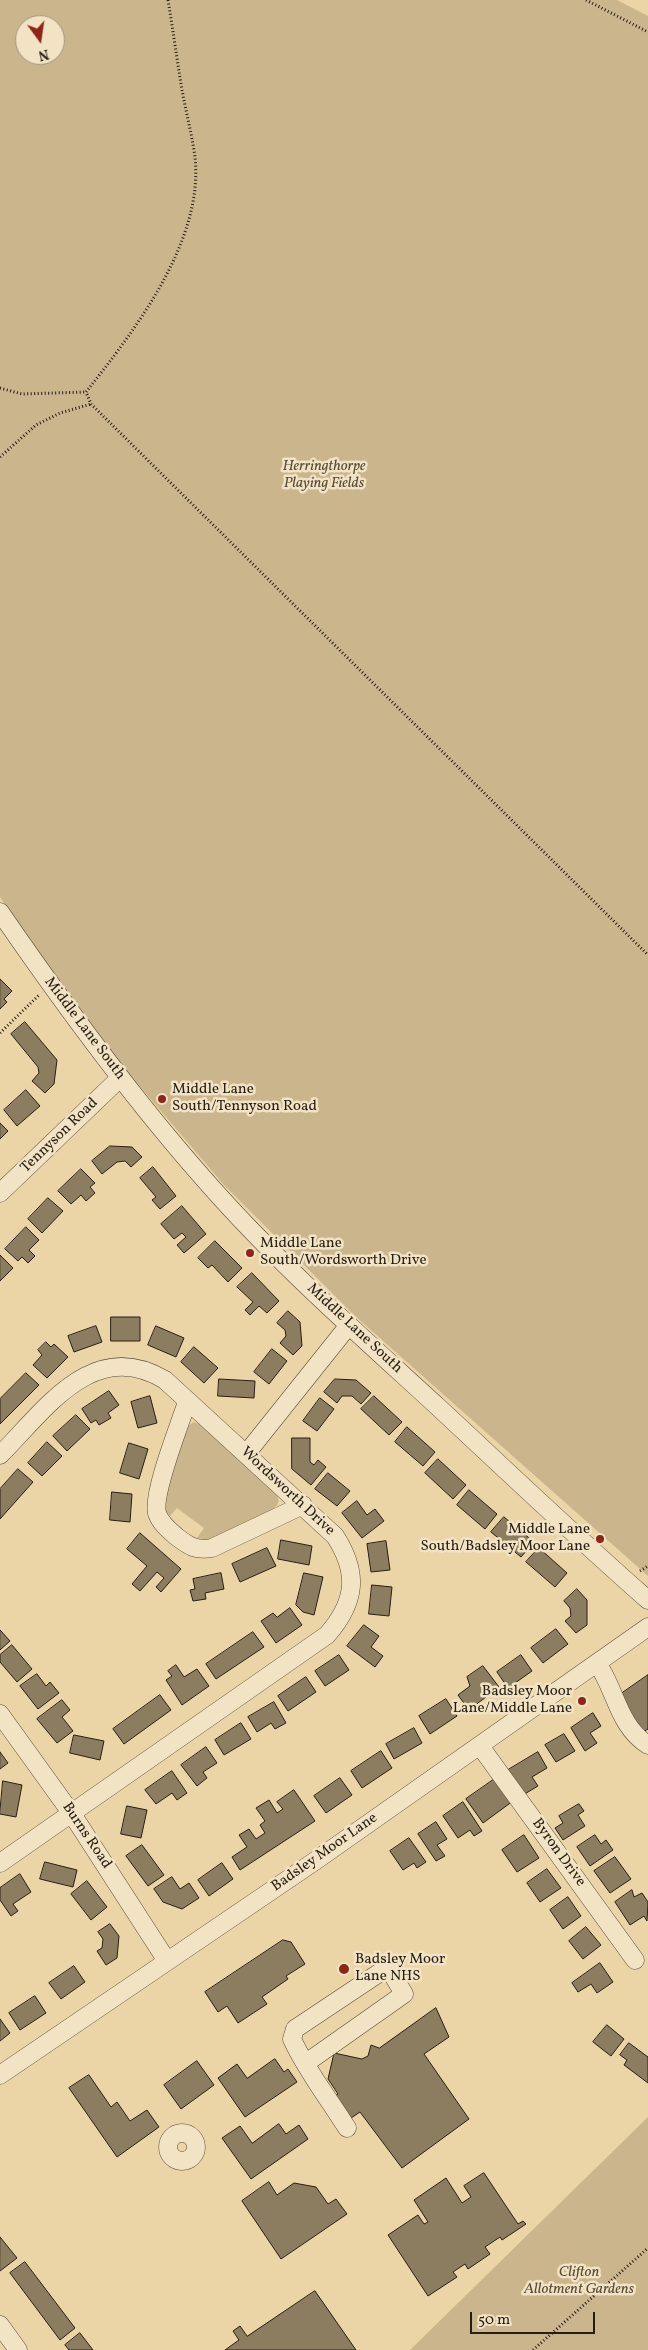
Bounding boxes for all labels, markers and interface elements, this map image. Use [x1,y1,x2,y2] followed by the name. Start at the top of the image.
[15,15,65,65] north arrow
[36,44,51,65] text: N
[282,458,366,493] park label: Herringthorpe Playing Fields
[40,974,128,1084] street label: Middle Lane South
[172,1081,317,1116] place label: Middle Lane South/Tennyson Road
[156,1093,168,1105] marker: Middle Lane South/Tennyson Road
[18,1095,102,1177] street label: Tennyson Road
[260,1235,427,1270] place label: Middle Lane South/Wordsworth Drive
[244,1247,256,1259] marker: Middle Lane South/Wordsworth Drive
[303,1280,405,1378] street label: Middle Lane South
[236,1444,338,1540] street label: Wordsworth Drive
[421,1521,590,1556] place label: Middle Lane South/Badsley Moor Lane
[594,1533,606,1545] marker: Middle Lane South/Badsley Moor Lane
[453,1683,572,1718] place label: Badsley Moor Lane/Middle Lane
[576,1695,588,1707] marker: Badsley Moor Lane/Middle Lane
[57,1799,115,1873] street label: Burns Road
[269,1810,381,1896] street label: Badsley Moor Lane
[527,1815,589,1891] street label: Byron Drive
[355,1951,445,1986] place label: Badsley Moor Lane NHS
[337,1962,351,1976] marker: Badsley Moor Lane NHS
[524,2264,634,2299] park label: Clifton Allotment Gardens
[473,2302,598,2334] scale bar
[478,2310,510,2331] text: 50 m

